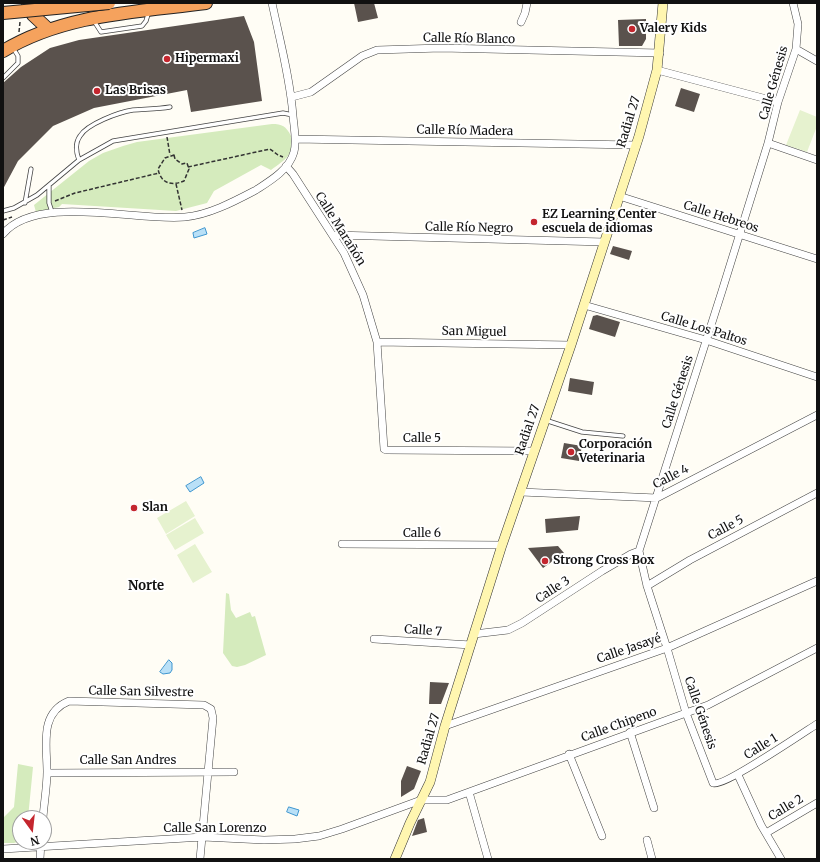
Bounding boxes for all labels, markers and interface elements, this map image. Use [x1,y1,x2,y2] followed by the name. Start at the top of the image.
[640,22,707,36] place label: Valery Kids
[627,24,637,34] marker: Valery Kids
[423,31,515,47] street label: Calle Río Blanco
[757,44,791,122] street label: Calle Génesis
[175,52,239,66] place label: Hipermaxi
[162,54,172,64] marker: Hipermaxi
[105,84,166,98] place label: Las Brisas
[92,86,102,96] marker: Las Brisas
[614,95,644,149] street label: Radial 27
[417,123,513,139] street label: Calle Río Madera
[312,190,368,268] street label: Calle Marañón
[682,198,760,236] street label: Calle Hebreos
[542,208,657,236] place label: EZ Learning Center escuela de idiomas
[529,217,539,227] marker: EZ Learning Center escuela de idiomas
[425,220,513,236] street label: Calle Río Negro
[659,309,749,349] street label: Calle Los Paltos
[441,324,507,340] street label: San Miguel
[659,354,697,430] street label: Calle Génesis
[513,403,543,457] street label: Radial 27
[403,432,441,446] street label: Calle 5
[579,438,652,466] place label: Corporación Veterinaria
[566,447,576,457] marker: Corporación Veterinaria
[651,462,691,492] street label: Calle 4
[142,501,168,515] place label: Slan
[129,503,139,513] marker: Slan
[706,513,746,543] street label: Calle 5
[403,527,441,541] street label: Calle 6
[553,554,654,568] place label: Strong Cross Box
[540,556,550,566] marker: Strong Cross Box
[533,574,573,606] street label: Calle 3
[128,578,164,594] district label: Norte
[404,622,442,640] street label: Calle 7
[595,631,663,667] street label: Calle Jasayé
[681,675,719,751] street label: Calle Génesis
[88,684,194,700] street label: Calle San Silvestre
[579,705,659,745] street label: Calle Chipeno
[415,712,443,766] street label: Radial 27
[742,731,780,763] street label: Calle 1
[80,754,176,768] street label: Calle San Andres
[766,792,806,824] street label: Calle 2
[12,810,52,850] north arrow
[164,822,266,836] street label: Calle San Lorenzo
[29,833,41,849] text: N

